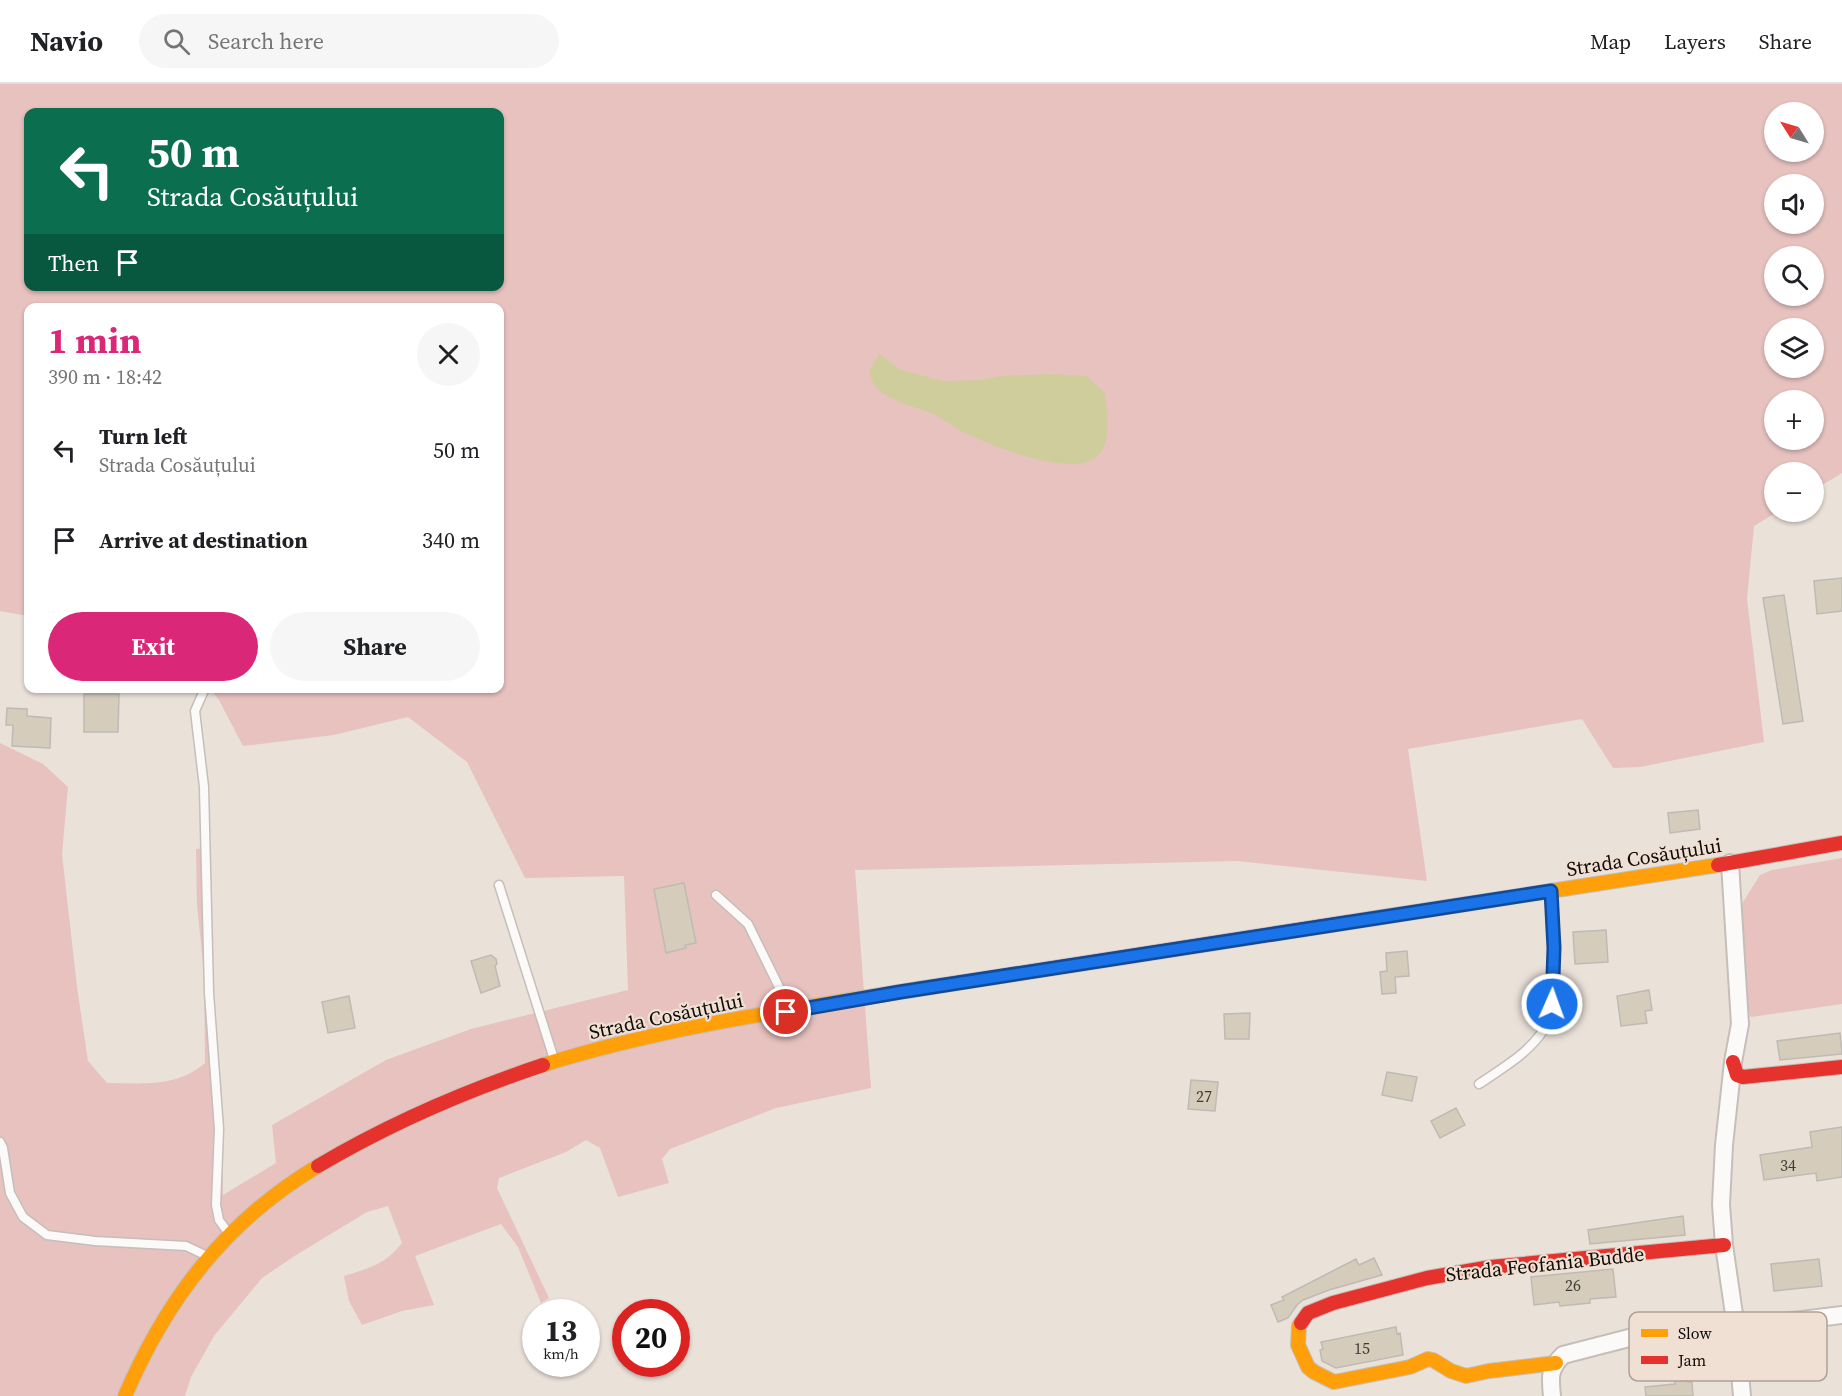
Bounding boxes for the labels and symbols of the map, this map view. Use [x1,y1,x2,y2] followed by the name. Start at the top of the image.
[1764,102,1824,162] north arrow
[1564,831,1724,883] street label: Strada Cosăuțului
[1520,972,1584,1036] position arrow
[586,986,746,1046] street label: Strada Cosăuțului
[760,986,811,1037] pin
[1196,1085,1212,1107] house number: 27
[1780,1154,1796,1176] house number: 34
[1444,1240,1646,1288] street label: Strada Feofania Budde
[1565,1274,1581,1296] house number: 26
[612,1299,690,1377] speed limit sign: 20
[1629,1312,1827,1381] legend
[1678,1322,1713,1344] text: Slow
[1354,1337,1370,1359] house number: 15
[1677,1349,1706,1371] text: Jam

